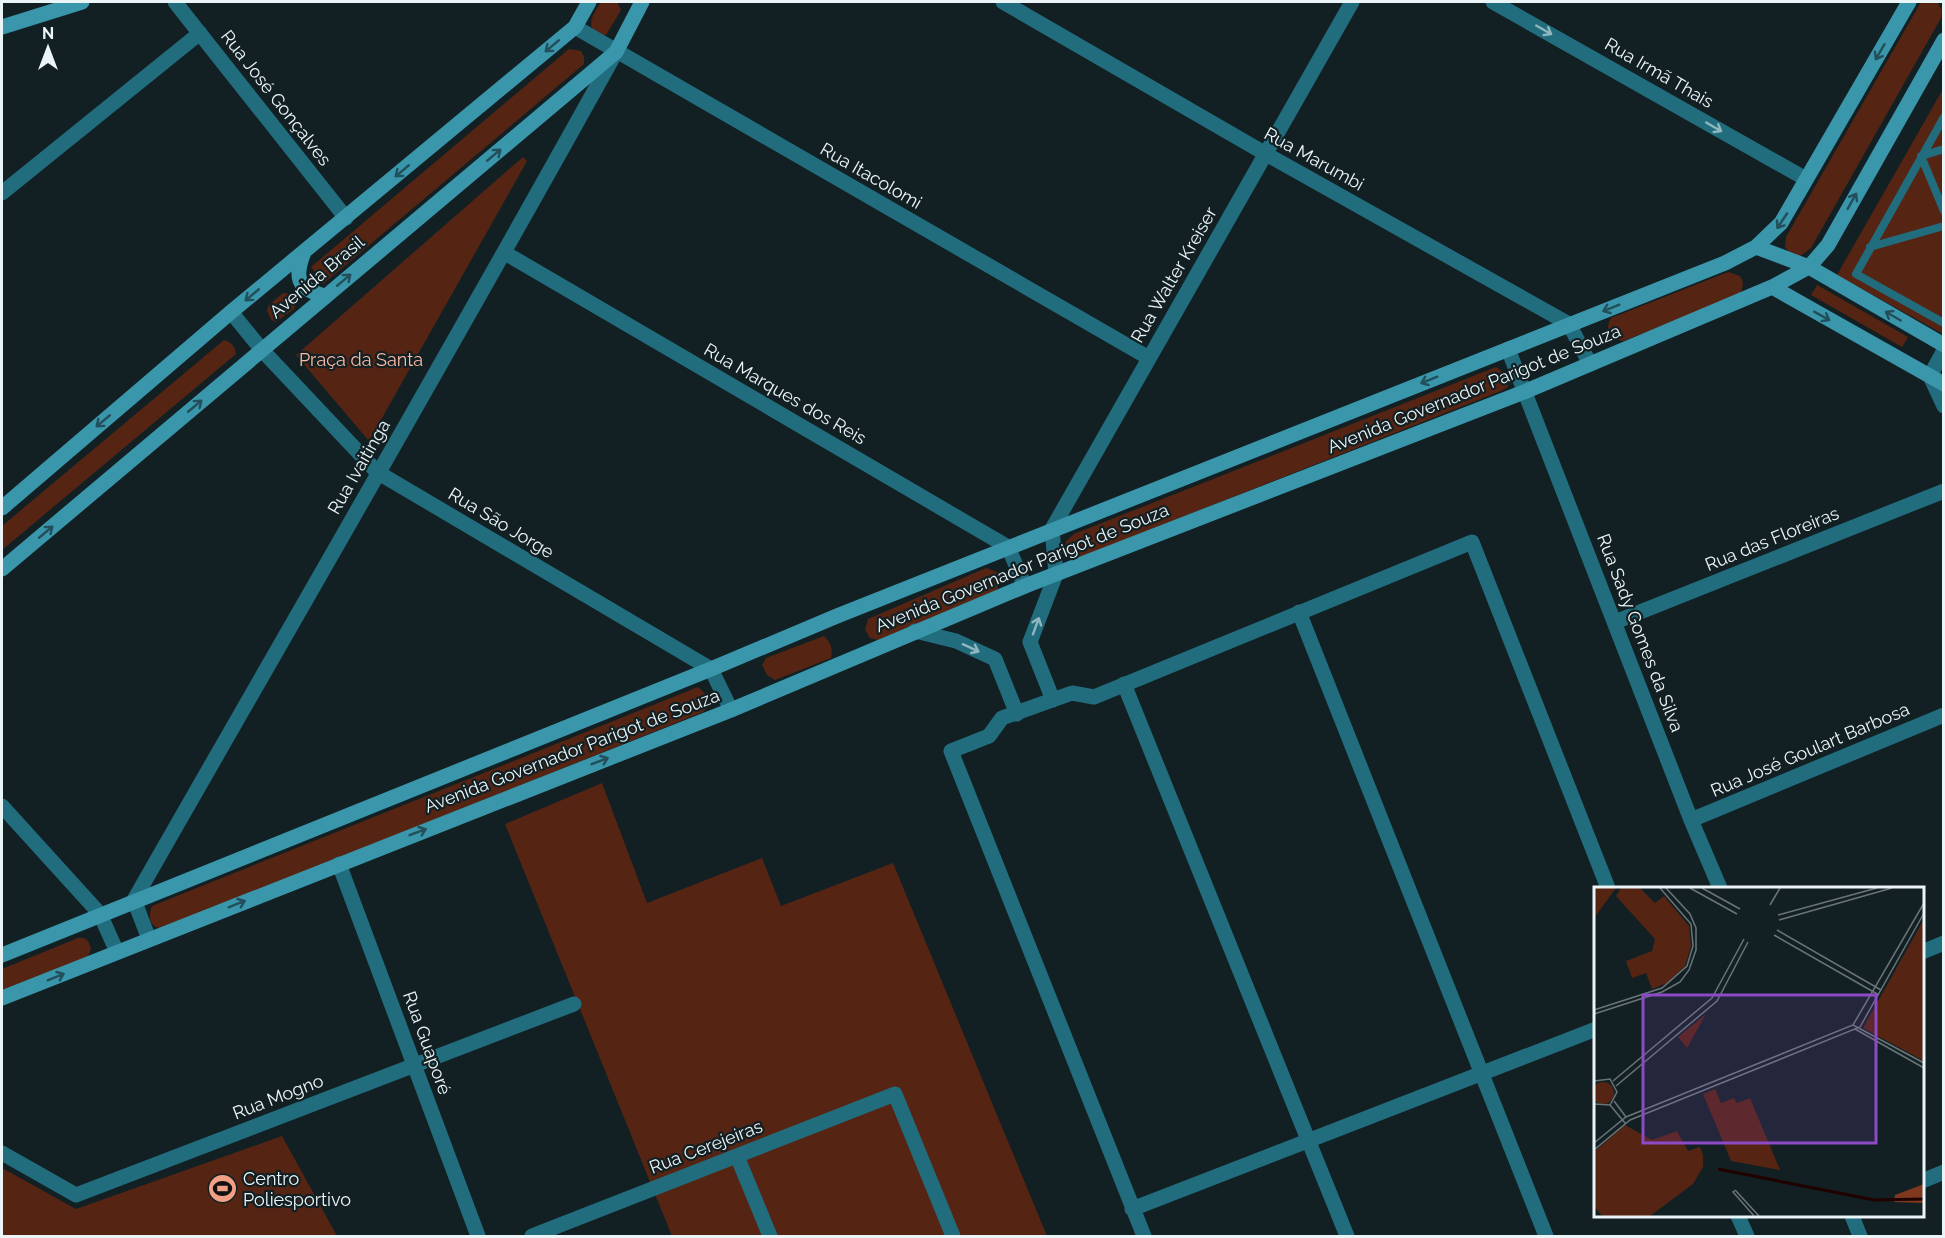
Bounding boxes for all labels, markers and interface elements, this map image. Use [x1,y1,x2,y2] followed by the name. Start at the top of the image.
[18,18,78,78] north arrow
[42,24,54,43] text: N
[1535,25,1552,37] one-way arrow
[217,26,336,170] street label: Rua José Gonçalves
[1601,33,1718,112] street label: Rua Irmã Thais
[545,39,560,53] one-way arrow
[1873,43,1885,60] one-way arrow
[1705,121,1722,133] one-way arrow
[1261,123,1368,195] street label: Rua Marumbi
[817,138,926,213] street label: Rua Itacolomi
[485,148,501,161] one-way arrow
[395,164,411,177] one-way arrow
[1846,193,1858,210] one-way arrow
[1126,203,1221,346] street label: Rua Walter Kreiser
[1776,212,1788,228] one-way arrow
[265,231,368,322] street label: Avenida Brasil
[336,273,352,286] one-way arrow
[245,288,260,302] one-way arrow
[1602,303,1620,314] one-way arrow
[1885,309,1902,321] one-way arrow
[1813,311,1831,322] one-way arrow
[1324,320,1623,457] street label: Avenida Governador Parigot de Souza
[700,339,870,449] street label: Rua Marques dos Reis
[299,349,423,370] park label: Praça da Santa
[1421,375,1439,386] one-way arrow
[187,399,202,413] one-way arrow
[96,414,111,428] one-way arrow
[323,416,394,518] street label: Rua Ivaitinga
[445,483,558,562] street label: Rua São Jorge
[872,499,1171,636] street label: Avenida Governador Parigot de Souza
[1702,502,1842,575] street label: Rua das Floreiras
[38,525,54,538] one-way arrow
[1593,531,1688,735] street label: Rua Sady Gomes da Silva
[1031,617,1042,636] one-way arrow
[961,642,979,654] one-way arrow
[421,684,722,817] street label: Avenida Governador Parigot de Souza
[1707,698,1912,801] street label: Rua José Goulart Barbosa
[590,755,608,766] one-way arrow
[408,826,427,837] one-way arrow
[1594,887,1924,1217] inset map
[227,898,246,909] one-way arrow
[46,970,65,981] one-way arrow
[399,988,456,1098] street label: Rua Guaporé
[230,1070,326,1123] street label: Rua Mogno
[646,1115,766,1178] street label: Rua Cerejeiras
[243,1168,351,1210] place label: Centro Poliesportivo
[206,1173,238,1205] sports icon: Centro Poliesportivo

